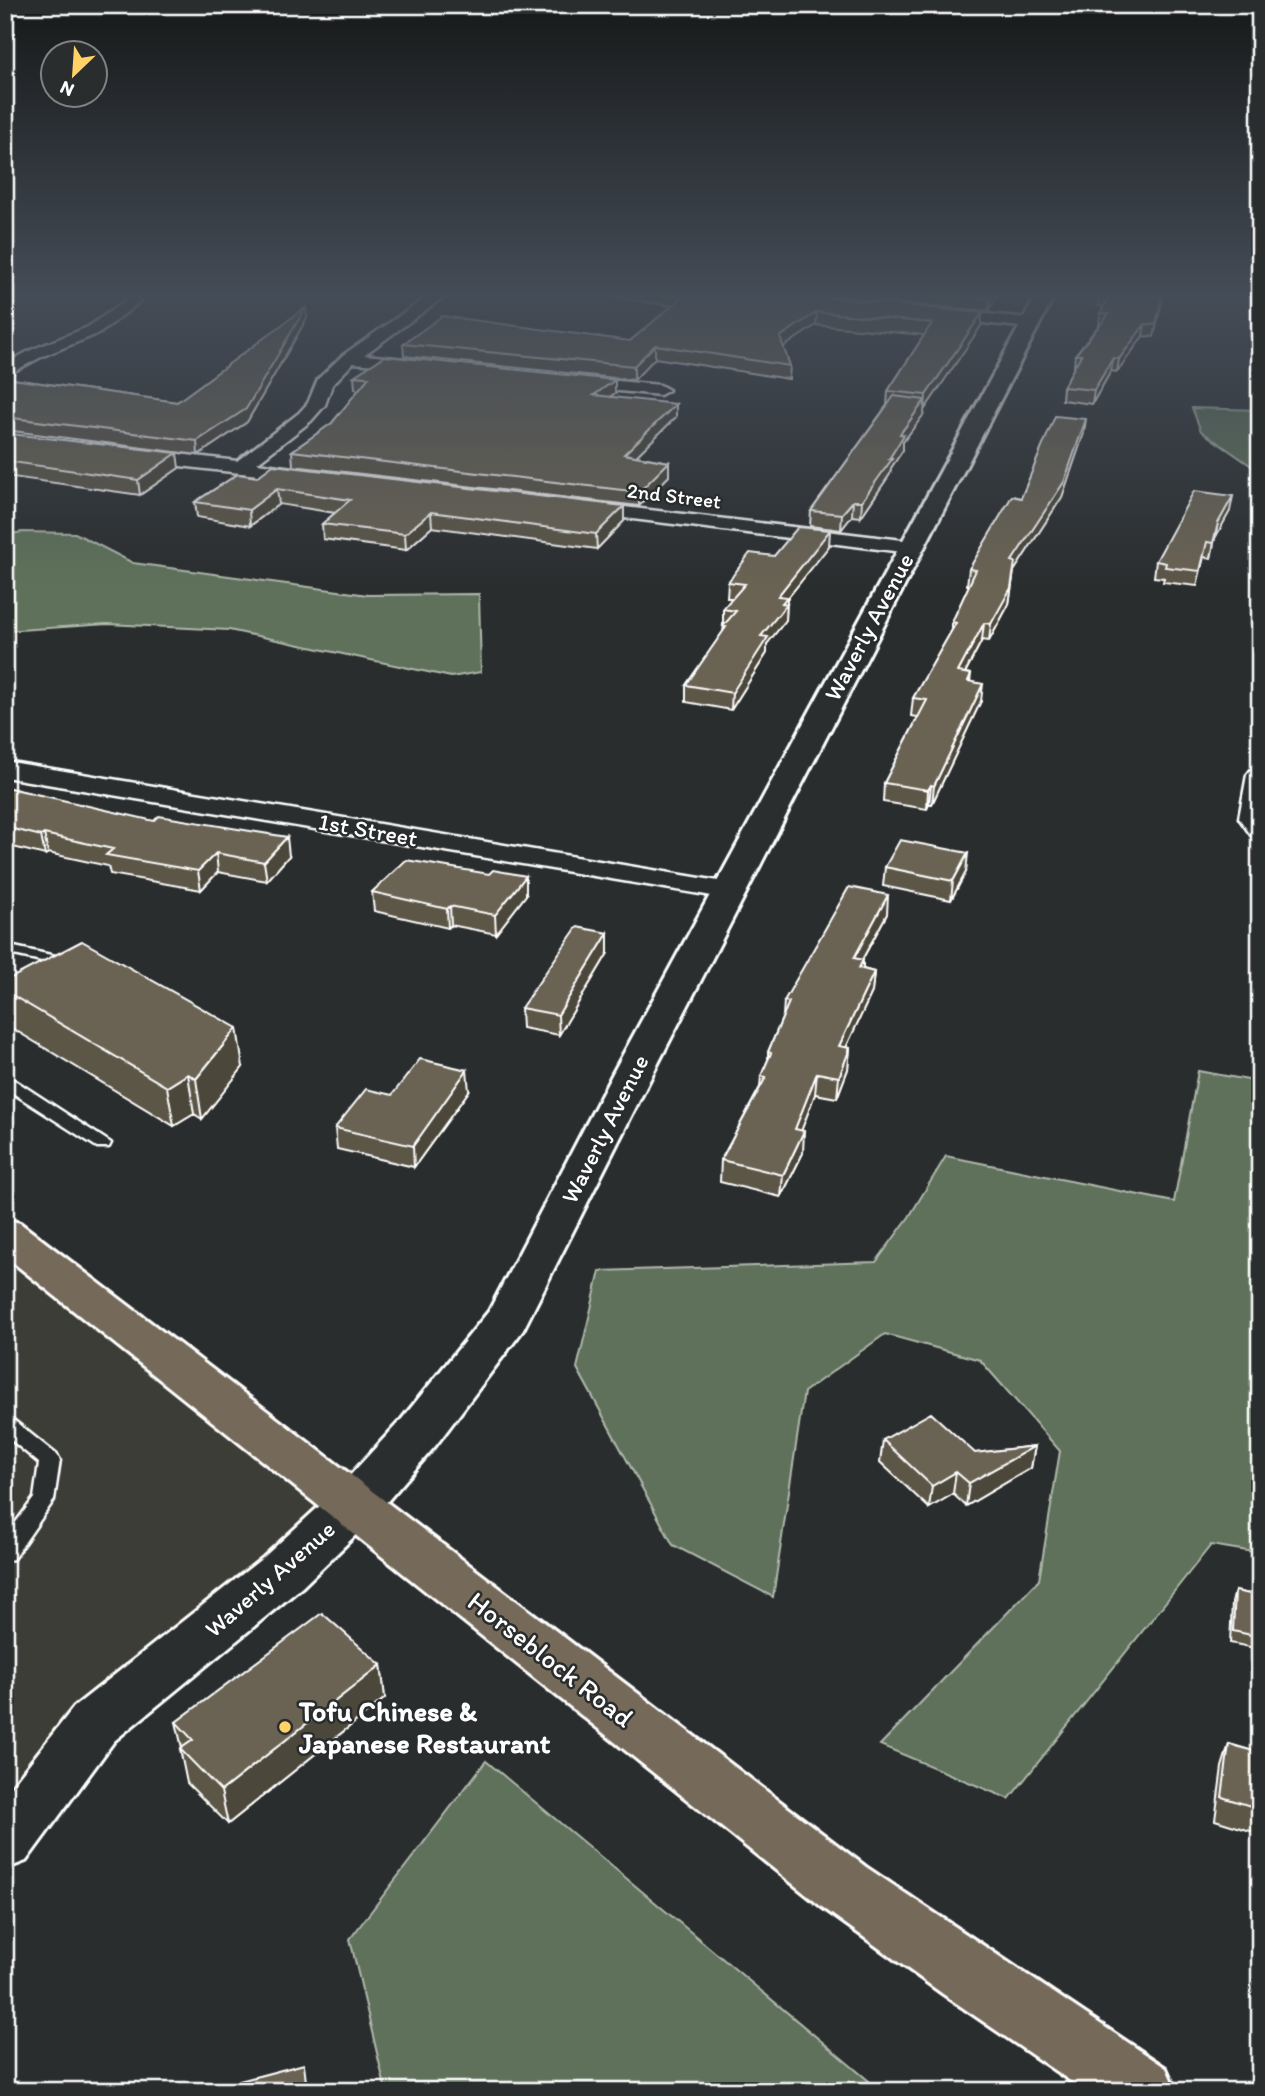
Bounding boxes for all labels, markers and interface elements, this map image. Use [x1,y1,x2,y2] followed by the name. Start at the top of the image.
[38,38,108,108] north arrow
[56,76,78,102] text: N
[626,477,723,514] street label: 2nd Street
[817,548,920,706] street label: Waverly Avenue
[316,807,420,852] street label: 1st Street
[555,1049,655,1208] street label: Waverly Avenue
[199,1514,341,1643] street label: Waverly Avenue
[461,1584,641,1735] street label: Horseblock Road
[298,1694,551,1760] place label: Tofu Chinese & Japanese Restaurant
[277,1719,293,1735] marker: Tofu Chinese & Japanese Restaurant

